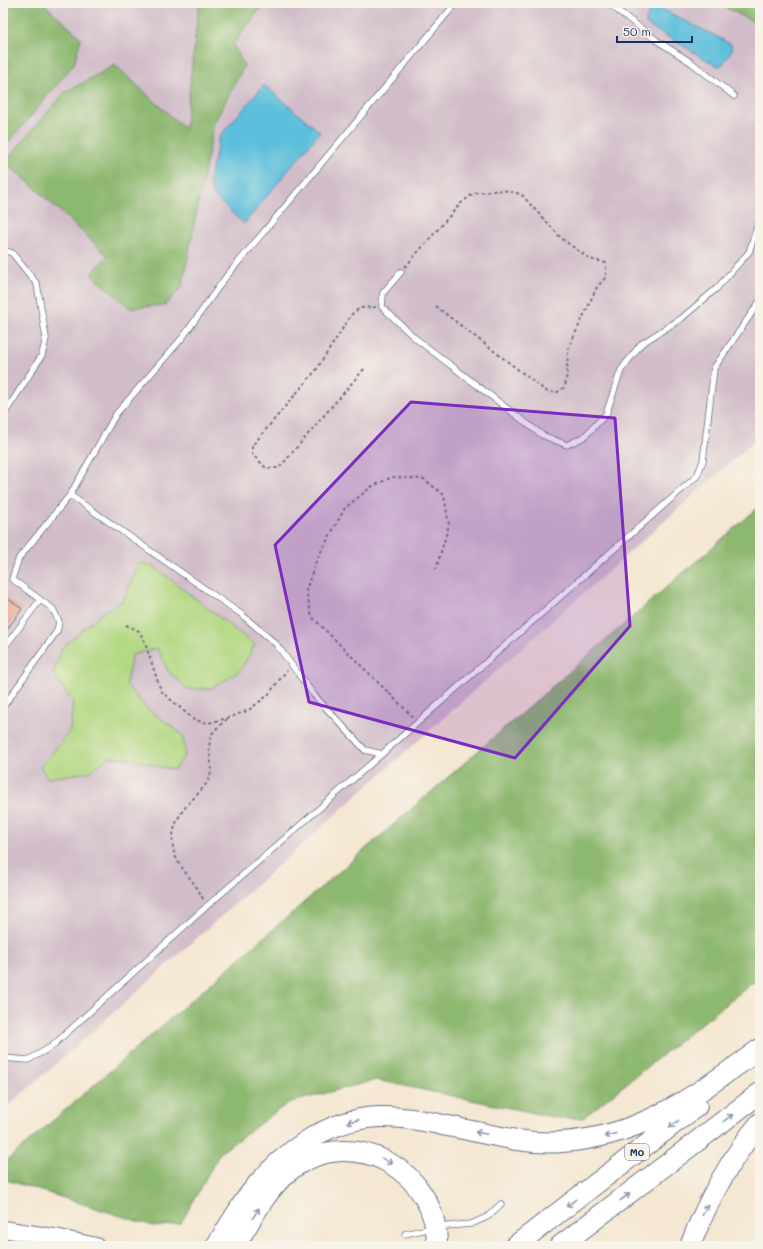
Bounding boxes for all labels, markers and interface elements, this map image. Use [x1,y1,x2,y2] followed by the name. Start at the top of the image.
[617,18,692,44] scale bar
[623,23,651,39] text: 50 m
[722,1114,733,1122] one-way arrow
[347,1118,360,1125] one-way arrow
[668,1119,679,1128] one-way arrow
[475,1128,488,1136] one-way arrow
[604,1132,617,1139] one-way arrow
[625,1144,649,1160] road number: M0
[381,1158,393,1166] one-way arrow
[619,1193,630,1201] one-way arrow
[565,1199,576,1207] one-way arrow
[702,1204,709,1216] one-way arrow
[252,1208,260,1219] one-way arrow

